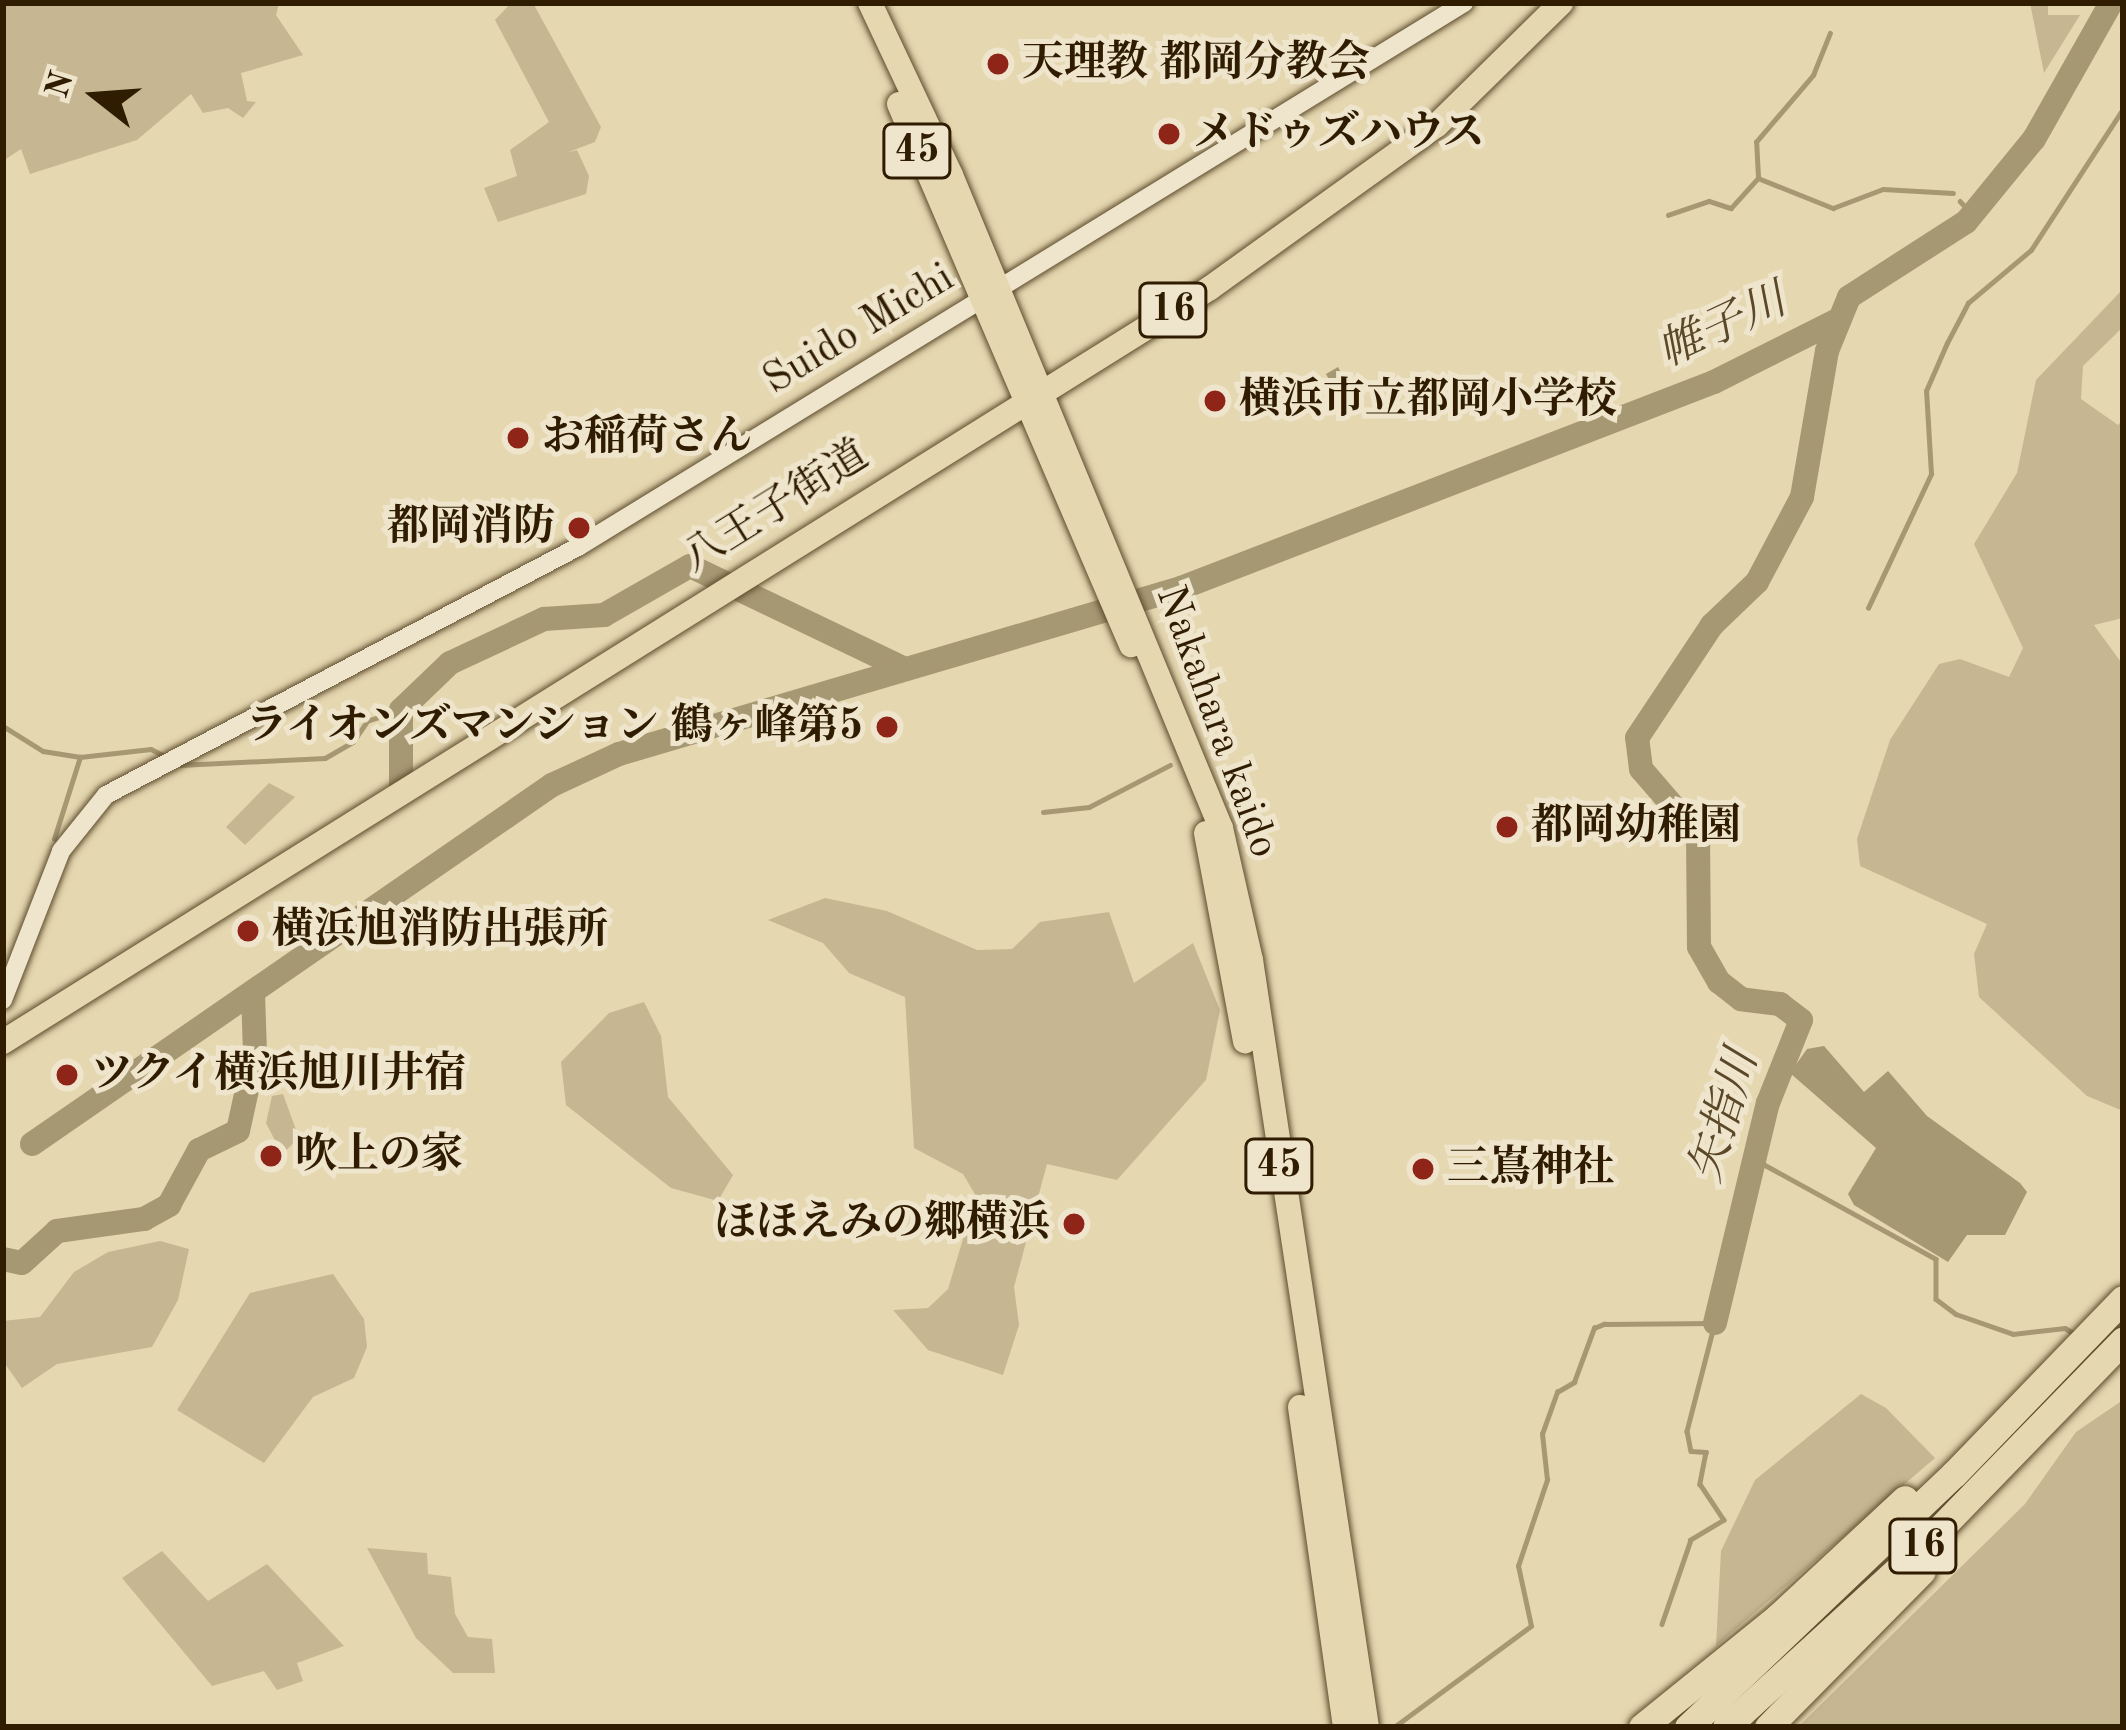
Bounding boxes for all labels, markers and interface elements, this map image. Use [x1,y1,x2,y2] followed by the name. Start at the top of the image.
[36,36,156,156] north arrow
[1022,39,1370,89] place label: 天理教 都岡分教会
[985,51,1011,77] marker: 天理教 都岡分教会
[42,68,81,102] text: N
[1193,109,1487,159] place label: メドゥズハウス
[881,118,953,184] road number: 45
[1156,121,1182,147] marker: メドゥズハウス
[755,253,963,407] street label: Suido Michi
[1650,275,1796,381] water label: 帷子川
[1137,277,1209,343] road number: 16
[1239,376,1617,426] place label: 横浜市立都岡小学校
[1202,388,1228,414] marker: 横浜市立都岡小学校
[542,413,752,463] place label: お稲荷さん
[505,425,531,451] marker: お稲荷さん
[674,431,878,585] street label: 八王子街道
[387,503,555,553] place label: 都岡消防
[566,515,592,541] marker: 都岡消防
[1143,579,1289,865] street label: Nakahara kaido
[239,702,863,752] place label: ライオンズマンション 鶴ヶ峰第5
[874,714,900,740] marker: ライオンズマンション 鶴ヶ峰第5
[1531,802,1741,852] place label: 都岡幼稚園
[1494,814,1520,840] marker: 都岡幼稚園
[272,906,608,956] place label: 横浜旭消防出張所
[235,918,261,944] marker: 横浜旭消防出張所
[1680,1045,1772,1189] water label: 矢指川
[91,1050,469,1100] place label: ツクイ横浜旭川井宿
[54,1062,80,1088] marker: ツクイ横浜旭川井宿
[295,1131,463,1181] place label: 吹上の家
[1243,1133,1315,1199] road number: 45
[258,1143,284,1169] marker: 吹上の家
[1447,1144,1615,1194] place label: 三嶌神社
[1410,1156,1436,1182] marker: 三嶌神社
[714,1199,1050,1249] place label: ほほえみの郷横浜
[1061,1211,1087,1237] marker: ほほえみの郷横浜
[1887,1513,1959,1579] road number: 16

